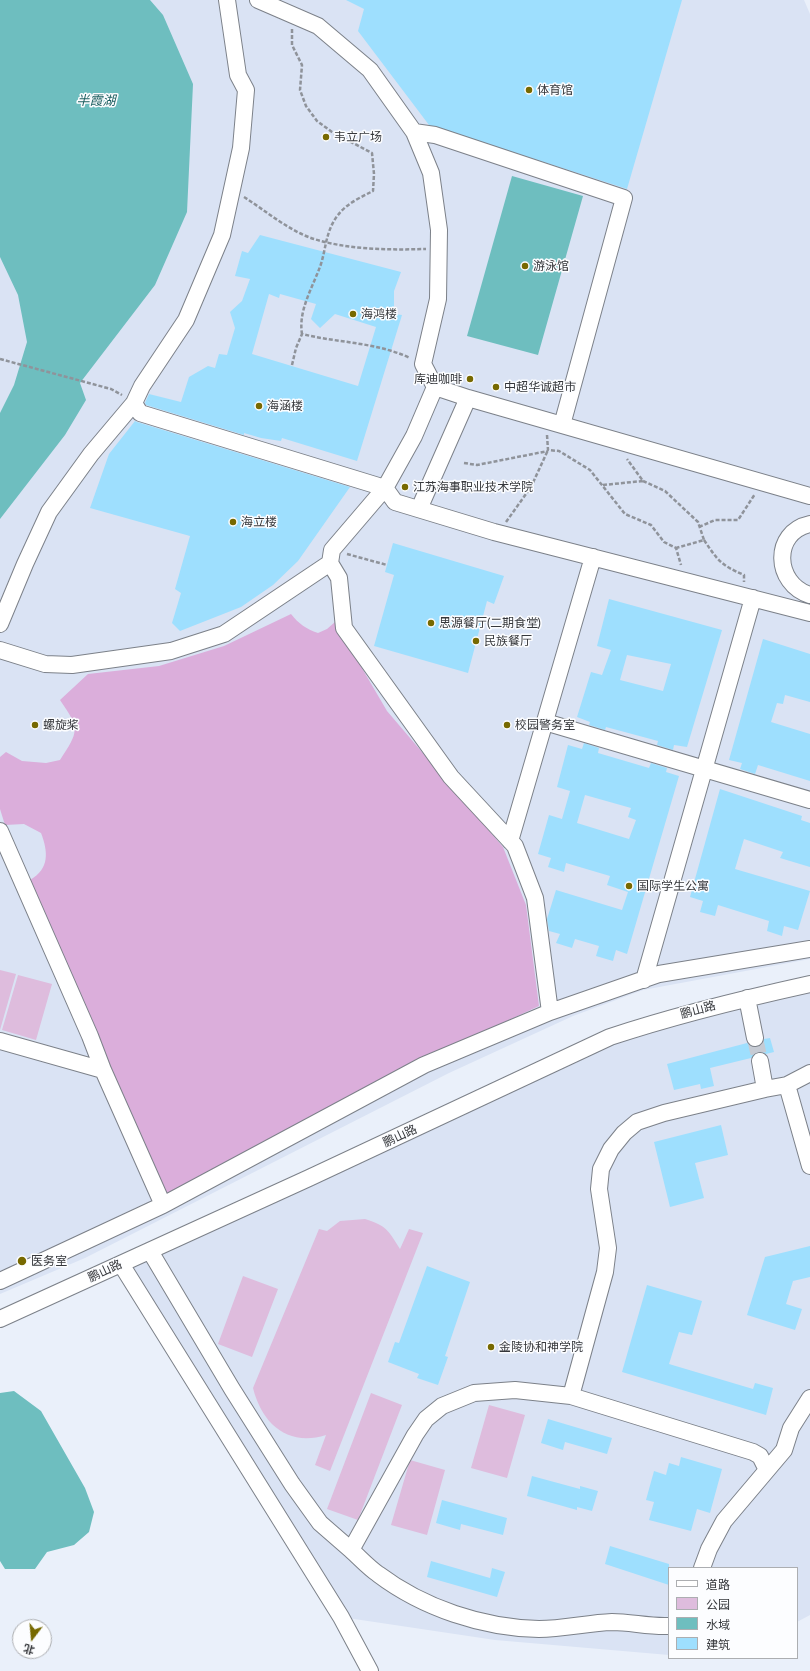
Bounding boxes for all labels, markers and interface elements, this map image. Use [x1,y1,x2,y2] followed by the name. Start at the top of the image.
[537,83,573,97] place label: 体育馆
[524,85,534,95] marker: 体育馆
[77,93,115,109] water label: 半霞湖
[334,130,382,144] place label: 韦立广场
[321,132,331,142] marker: 韦立广场
[533,259,569,273] place label: 游泳馆
[520,261,530,271] marker: 游泳馆
[361,307,397,321] place label: 海鸿楼
[348,309,358,319] marker: 海鸿楼
[414,372,462,386] place label: 库迪咖啡
[465,374,475,384] marker: 库迪咖啡
[504,380,576,394] place label: 中超华诚超市
[491,382,501,392] marker: 中超华诚超市
[267,399,303,413] place label: 海涵楼
[254,401,264,411] marker: 海涵楼
[413,480,533,494] place label: 江苏海事职业技术学院
[400,482,410,492] marker: 江苏海事职业技术学院
[241,515,277,529] place label: 海立楼
[228,517,238,527] marker: 海立楼
[439,616,541,630] place label: 思源餐厅(二期食堂)
[426,618,436,628] marker: 思源餐厅(二期食堂)
[484,634,532,648] place label: 民族餐厅
[471,636,481,646] marker: 民族餐厅
[43,718,79,732] place label: 螺旋桨
[515,718,575,732] place label: 校园警务室
[30,720,40,730] marker: 螺旋桨
[502,720,512,730] marker: 校园警务室
[637,879,709,893] place label: 国际学生公寓
[624,881,634,891] marker: 国际学生公寓
[679,998,717,1022] street label: 鹏山路
[381,1122,419,1150] street label: 鹏山路
[31,1254,67,1268] place label: 医务室
[16,1255,28,1267] marker: 医务室
[86,1257,124,1285] street label: 鹏山路
[499,1340,583,1354] place label: 金陵协和神学院
[486,1342,496,1352] marker: 金陵协和神学院
[668,1567,798,1659] legend
[706,1578,730,1592] text: 道路
[706,1598,730,1612] text: 公园
[706,1618,730,1632] text: 水域
[12,1619,52,1659] north arrow
[706,1638,730,1652] text: 建筑
[22,1642,36,1657] text: 北

